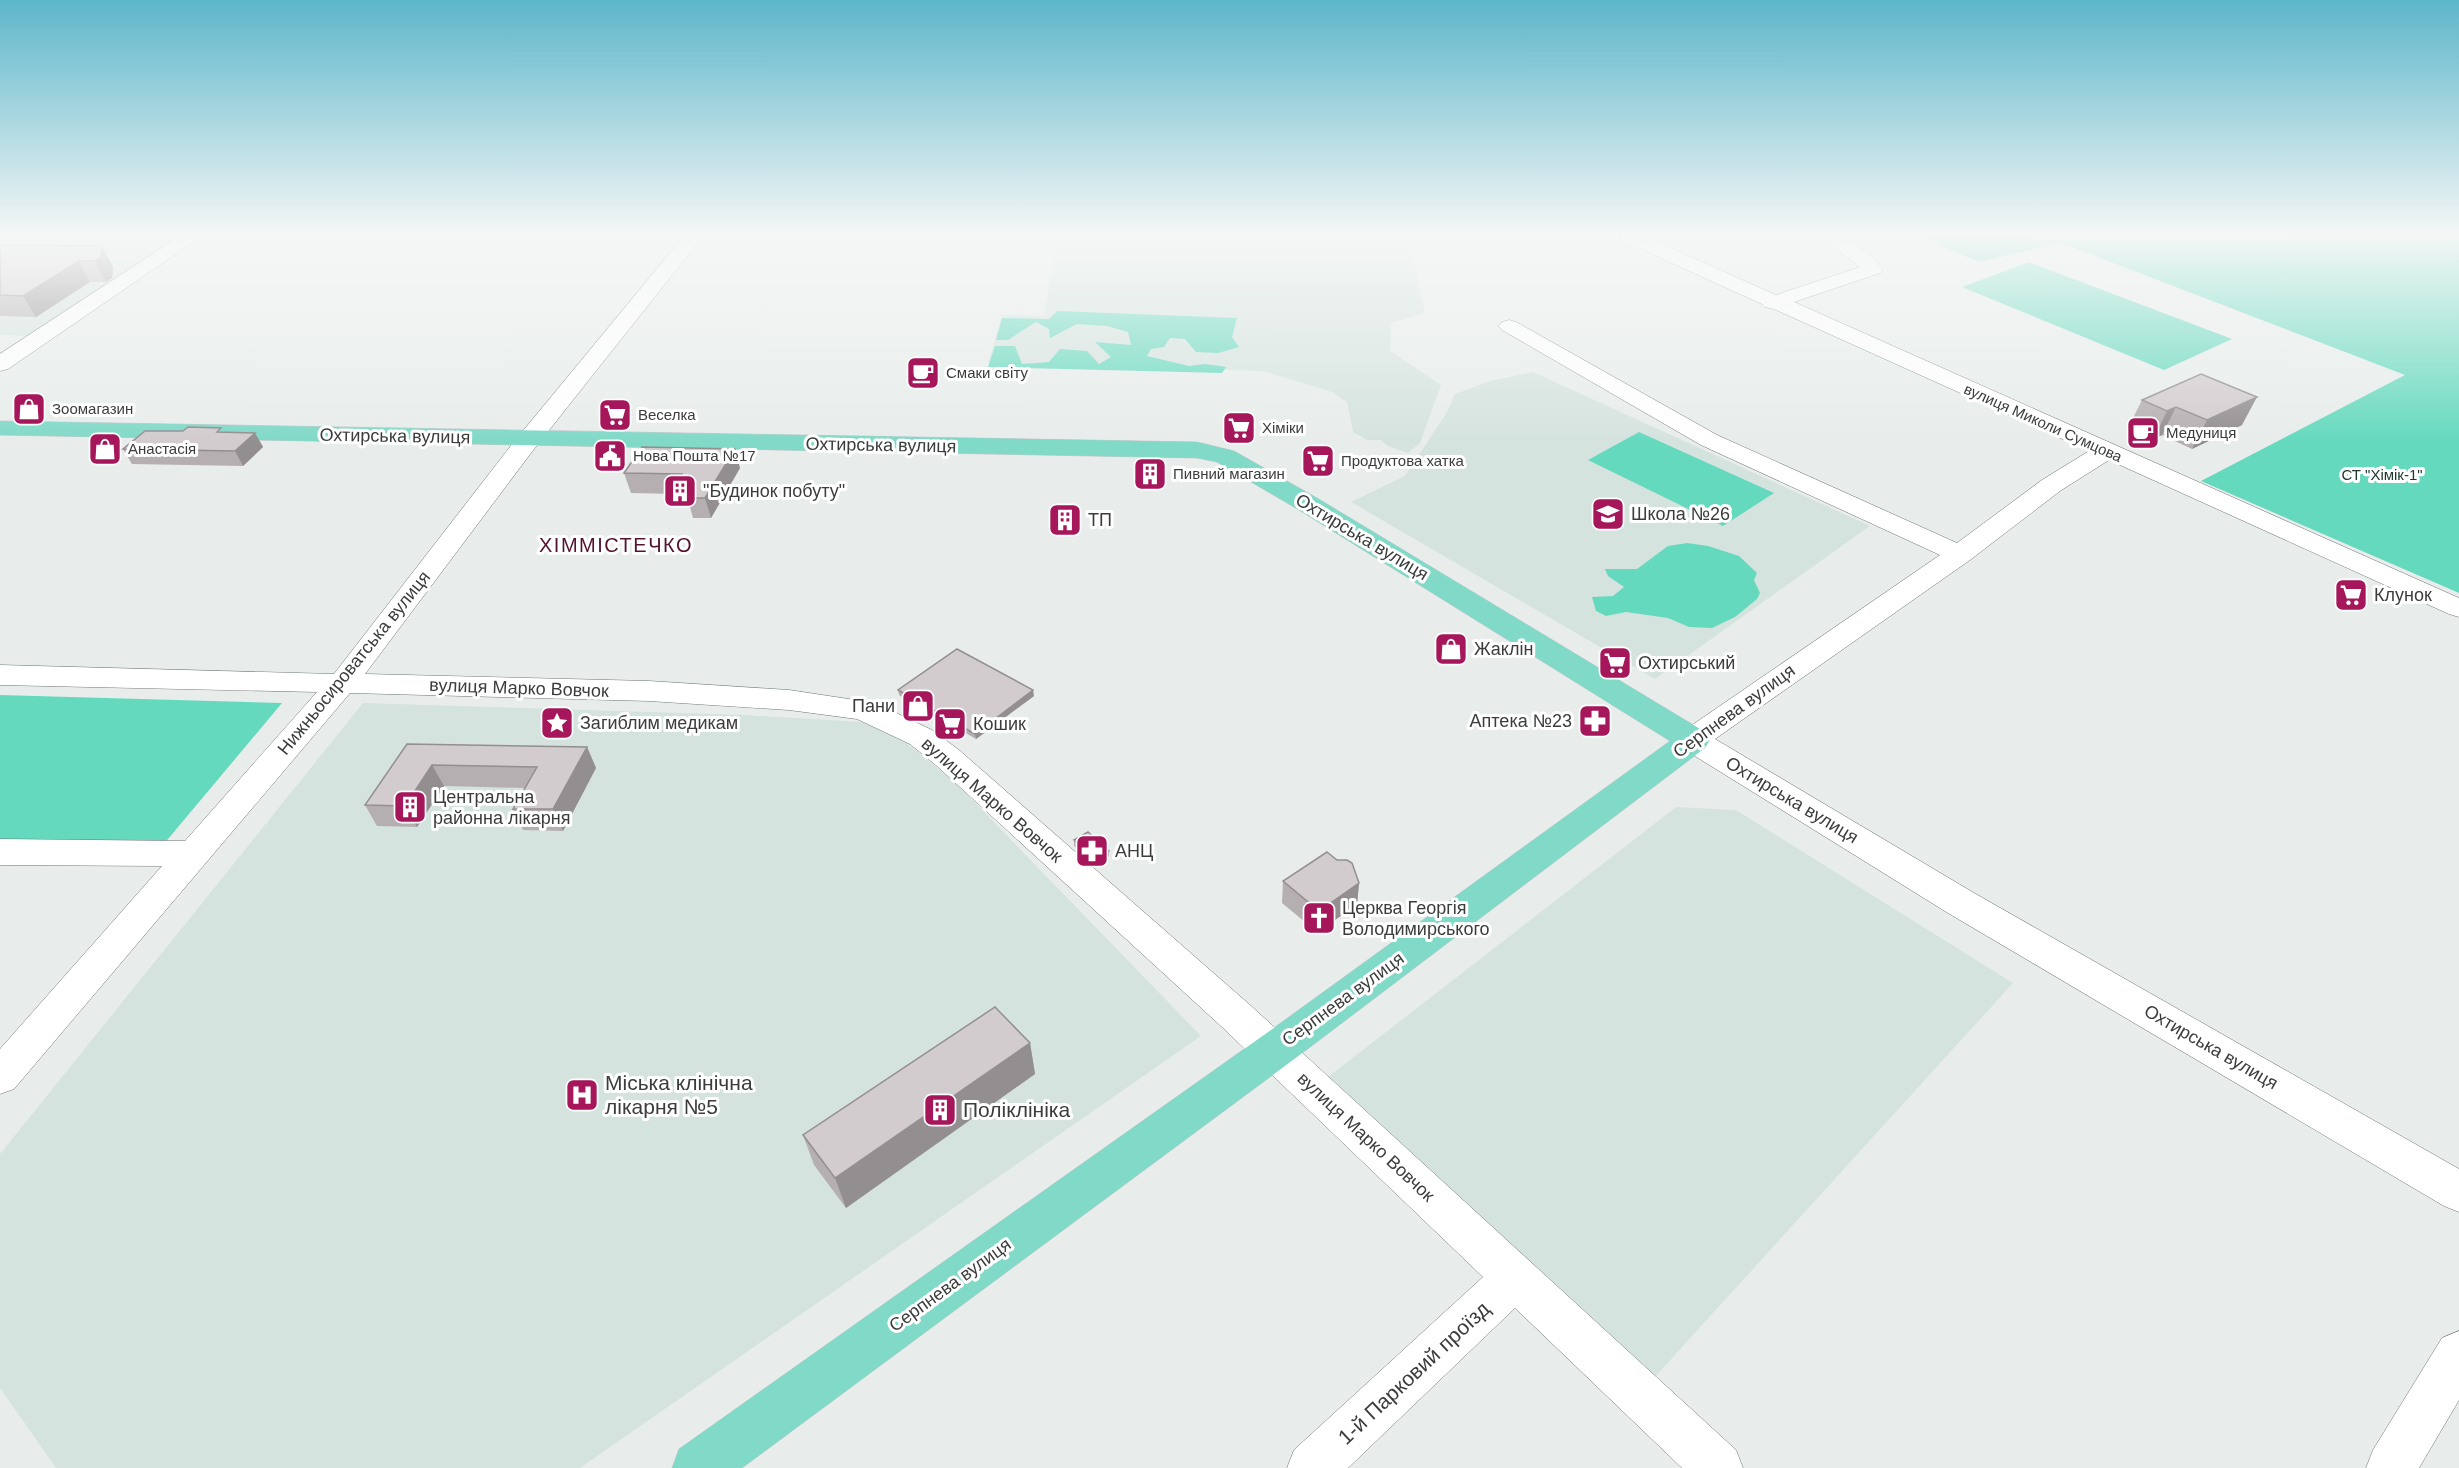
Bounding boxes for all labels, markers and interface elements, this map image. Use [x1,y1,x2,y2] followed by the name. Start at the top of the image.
[905,355,941,391] cafe icon: Смаки світу
[946,364,1028,381] place label: Смаки світу
[1962,380,2125,465] street label: вулиця Миколи Сумцова
[11,391,47,427] shop icon: Зоомагазин
[597,397,633,433] supermarket icon: Веселка
[52,400,133,417] place label: Зоомагазин
[638,406,696,423] place label: Веселка
[1221,410,1257,446] supermarket icon: Хіміки
[2125,415,2161,451] cafe icon: Медуниця
[1262,419,1304,436] place label: Хіміки
[2166,424,2236,441] place label: Медуниця
[319,425,471,447] street label: Охтирська вулиця
[87,431,123,467] shop icon: Анастасія
[805,434,957,456] street label: Охтирська вулиця
[592,438,628,474] public building icon: Нова Пошта №17
[128,440,196,457] place label: Анастасія
[1300,443,1336,479] supermarket icon: Продуктова хатка
[633,447,756,464] place label: Нова Пошта №17
[1341,452,1465,469] place label: Продуктова хатка
[1132,456,1168,492] building icon: Пивний магазин
[1173,465,1285,482] place label: Пивний магазин
[2341,466,2423,483] park label: СТ "Хімік-1"
[662,473,698,509] building icon: "Будинок побуту"
[703,481,845,501] place label: "Будинок побуту"
[1292,490,1432,584] street label: Охтирська вулиця
[1590,496,1626,532] school or university icon: Школа №26
[1047,502,1083,538] building icon: ТП
[1631,504,1730,524] place label: Школа №26
[1088,510,1112,530] place label: ТП
[539,534,693,556] district label: ХІММІСТЕЧКО
[274,567,434,759] street label: Нижньосироватська вулиця
[2333,577,2369,613] supermarket icon: Клунок
[2374,585,2432,605] place label: Клунок
[1433,631,1469,667] shop icon: Жаклін
[1474,639,1533,659] place label: Жаклін
[1597,645,1633,681] supermarket icon: Охтирський
[1638,653,1735,673] place label: Охтирський
[1669,660,1799,762] street label: Серпнева вулиця
[429,675,609,701] street label: вулиця Марко Вовчок
[900,688,936,724] shop icon: Пани
[852,696,895,716] place label: Пани
[1577,703,1613,739] pharmacy icon: Аптека №23
[539,705,575,741] place icon: Загиблим медикам
[932,706,968,742] supermarket icon: Кошик
[1470,711,1572,731] place label: Аптека №23
[580,713,738,733] place label: Загиблим медикам
[973,714,1026,734] place label: Кошик
[918,733,1066,867] street label: вулиця Марко Вовчок
[1722,753,1862,847] street label: Охтирська вулиця
[433,787,570,828] place label: Центральна районна лікарня
[392,789,428,825] building icon: Центральна районна лікарня
[1074,833,1110,869] pharmacy icon: АНЦ
[1115,841,1153,861] place label: АНЦ
[1342,898,1490,939] place label: Церква Георгія Володимирського
[1301,900,1337,936] church icon: Церква Георгія Володимирського
[1278,948,1408,1050] street label: Серпнева вулиця
[2141,1001,2281,1093] street label: Охтирська вулиця
[1293,1068,1439,1206] street label: вулиця Марко Вовчок
[605,1071,753,1118] place label: Міська клінічна лікарня №5
[564,1077,600,1113] hospital icon: Міська клінічна лікарня №5
[922,1092,958,1128] building icon: Поліклініка
[963,1098,1070,1121] place label: Поліклініка
[885,1234,1015,1336] street label: Серпнева вулиця
[1333,1297,1494,1449] street label: 1-й Парковий проїзд

